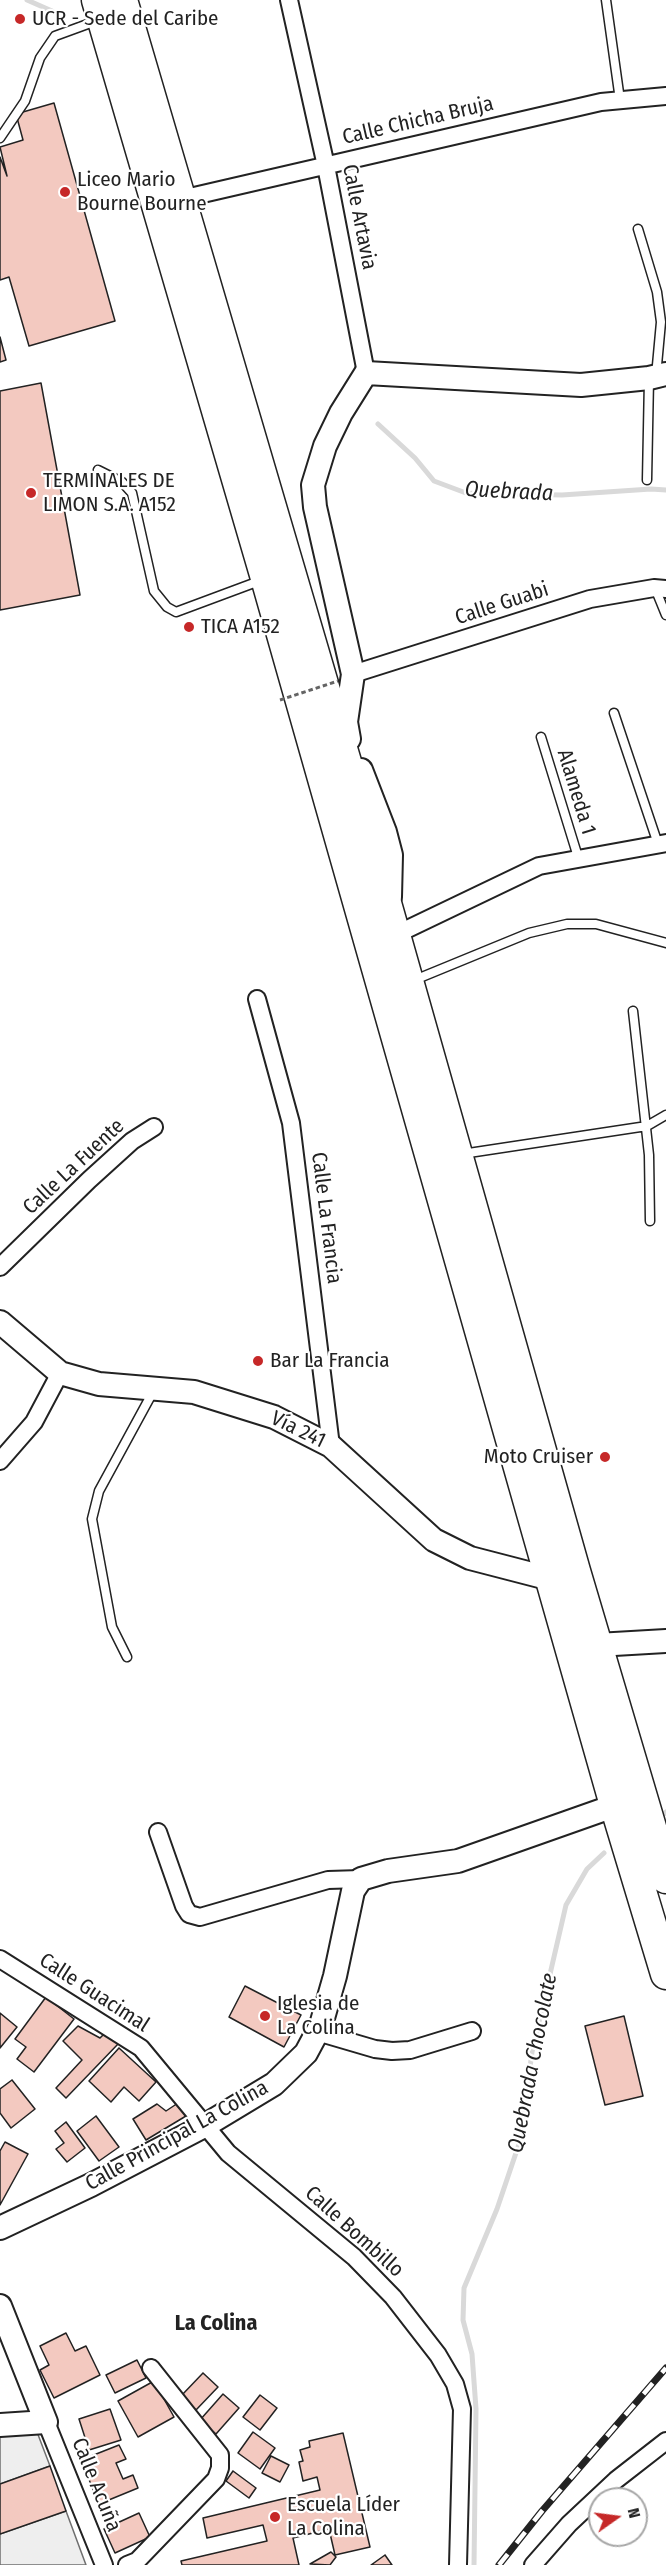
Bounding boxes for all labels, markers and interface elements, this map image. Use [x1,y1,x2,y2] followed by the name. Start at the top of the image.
[32,6,218,32] place label: UCR - Sede del Caribe
[13,12,27,26] marker: UCR - Sede del Caribe
[340,91,496,151] street label: Calle Chicha Bruja
[336,162,382,272] street label: Calle Artavia
[77,167,207,217] place label: Liceo Mario Bourne Bourne
[58,185,72,199] marker: Liceo Mario Bourne Bourne
[43,468,176,518] place label: TERMINALES DE LIMON S.A. A152
[464,476,554,508] water label: Quebrada
[24,486,38,500] marker: TERMINALES DE LIMON S.A. A152
[452,577,552,631] street label: Calle Guabi
[201,614,280,640] place label: TICA A152
[182,620,196,634] marker: TICA A152
[551,746,601,838] street label: Alameda 1
[18,1114,130,1220] street label: Calle La Fuente
[305,1151,347,1285] street label: Calle La Francia
[270,1348,389,1374] place label: Bar La Francia
[251,1354,265,1368] marker: Bar La Francia
[267,1406,329,1454] street label: Vía 241
[484,1444,593,1470] place label: Moto Cruiser
[598,1450,612,1464] marker: Moto Cruiser
[34,1948,154,2038] street label: Calle Guacimal
[503,1971,563,2155] water label: Quebrada Chocolate
[277,1991,359,2041] place label: Iglesia de La Colina
[258,2009,272,2023] marker: Iglesia de La Colina
[81,2075,273,2197] street label: Calle Principal La Colina
[299,2181,409,2283] street label: Calle Bombillo
[175,2311,257,2337] district label: La Colina
[66,2434,126,2536] street label: Calle Acuña
[588,2487,648,2547] north arrow
[287,2492,400,2542] place label: Escuela Líder La Colina
[624,2506,644,2520] text: N
[268,2510,282,2524] marker: Escuela Líder La Colina

